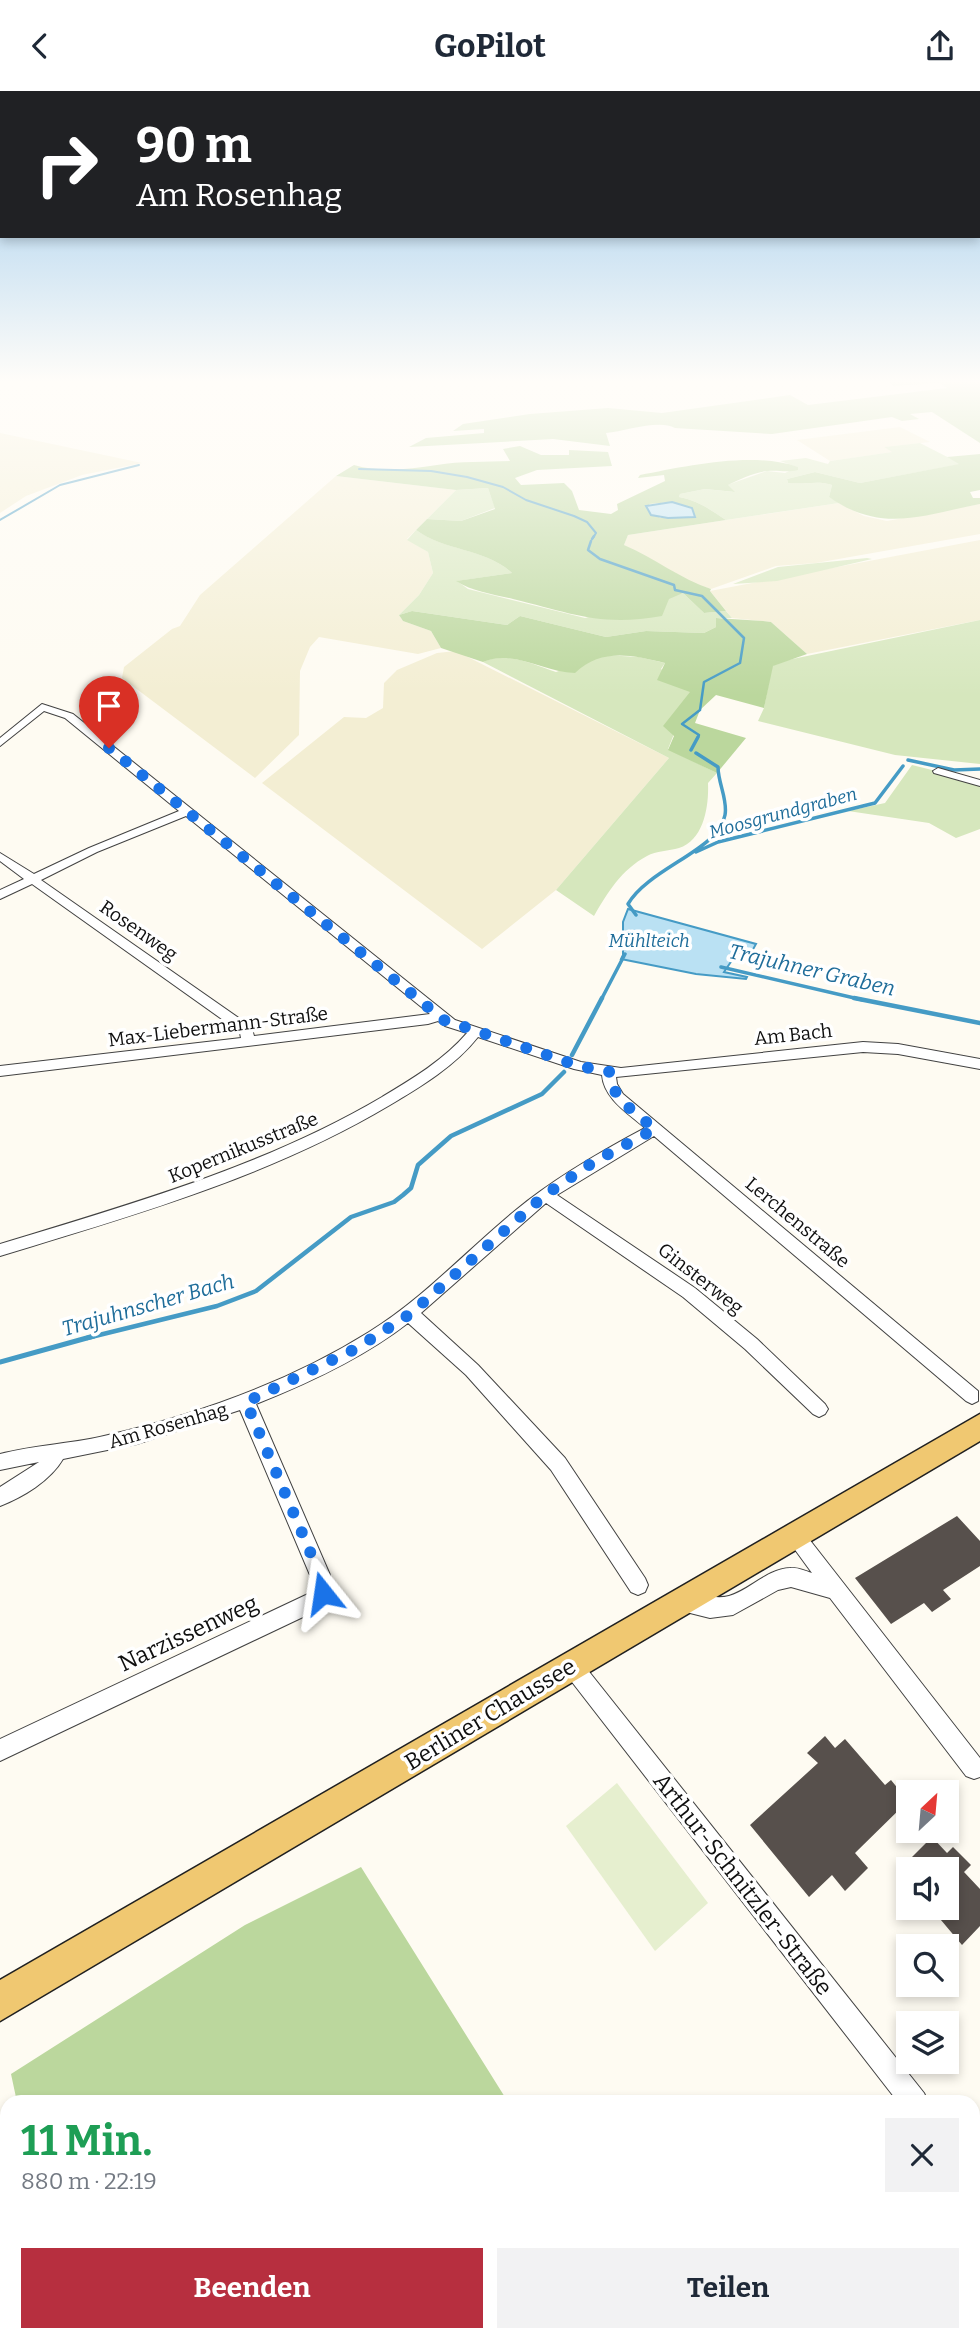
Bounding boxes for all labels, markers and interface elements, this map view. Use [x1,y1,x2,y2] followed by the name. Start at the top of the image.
[21,27,59,65] icon: back
[434,27,546,65] text: GoPilot
[921,27,959,65] icon: share
[136,116,252,175] text: 90 m
[21,119,112,210] icon: right
[136,176,342,214] text: Am Rosenhag
[79,676,139,748] pin
[90,687,128,725] icon: arrive
[707,783,859,843] water label: Moosgrundgraben
[95,895,182,966] street label: Rosenweg
[608,930,690,952] water label: Mühlteich
[726,938,898,1002] water label: Trajuhner Graben
[107,1002,329,1051] street label: Max-Liebermann-Straße
[753,1019,833,1050] street label: Am Bach
[165,1107,321,1188] street label: Kopernikusstraße
[741,1172,854,1273] street label: Lerchenstraße
[653,1238,748,1319] street label: Ginsterweg
[59,1268,237,1342] water label: Trajuhnscher Bach
[106,1397,230,1453] street label: Am Rosenhag
[286,1556,360,1630] position arrow
[114,1588,262,1677] street label: Narzissenweg
[399,1652,581,1776] street label: Berliner Chaussee
[648,1767,838,2001] street label: Arthur-Schnitzler-Straße
[896,1780,959,1843] north arrow
[896,1780,959,2074] map controls
[896,1857,959,1920] button: sound
[896,1934,959,1997] button: search
[896,2011,959,2074] button: layers
[21,2116,152,2166] text: 11 Min.
[885,2118,959,2192] button: close
[21,2167,157,2195] text: 880 m · 22:19
[21,2248,483,2328] button: Beenden
[497,2248,959,2328] button: Teilen

